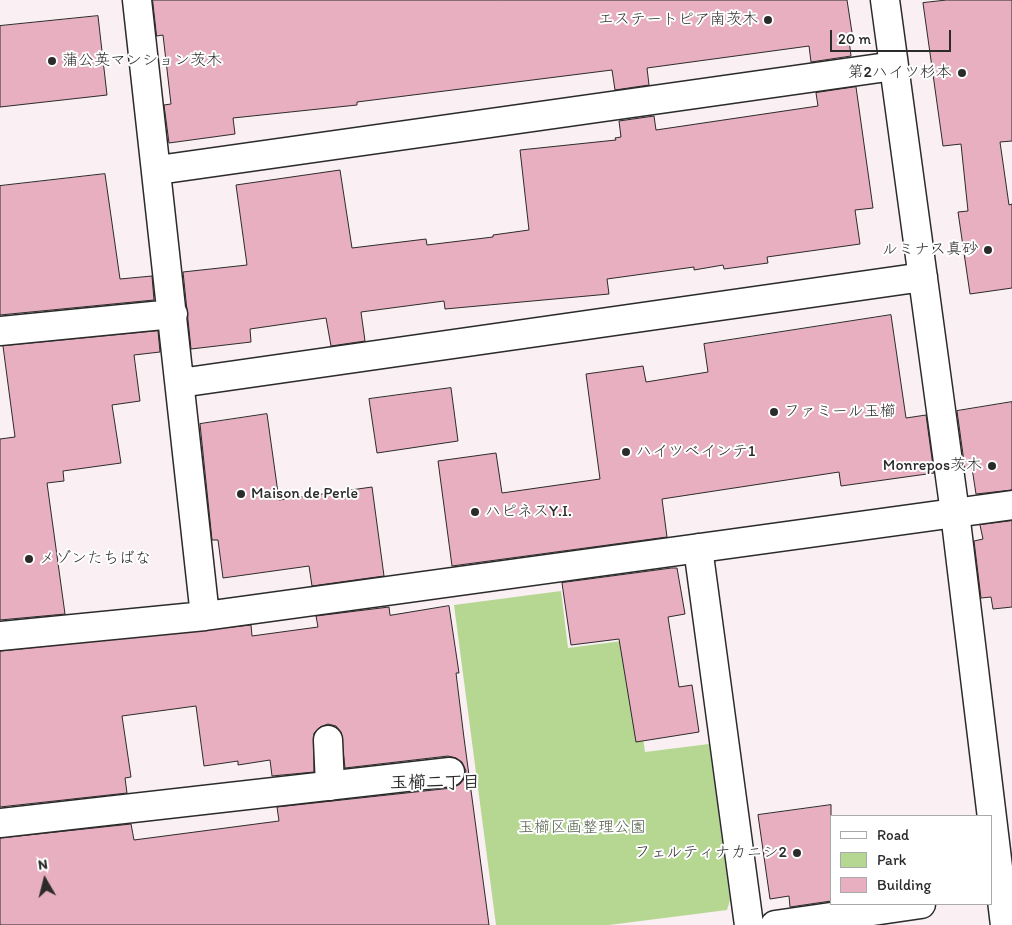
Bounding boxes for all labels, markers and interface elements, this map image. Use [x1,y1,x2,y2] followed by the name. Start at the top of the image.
[598,10,758,30] place label: エステートピア南茨木
[762,14,774,26] marker: エステートピア南茨木
[832,20,953,52] scale bar
[838,30,871,48] text: 20 m
[62,51,222,71] place label: 蒲公英マンション茨木
[46,55,58,67] marker: 蒲公英マンション茨木
[848,63,952,83] place label: 第2ハイツ杉本
[956,67,968,79] marker: 第2ハイツ杉本
[882,240,978,260] place label: ルミナス真砂
[982,244,994,256] marker: ルミナス真砂
[784,402,896,422] place label: ファミール玉櫛
[768,406,780,418] marker: ファミール玉櫛
[636,442,755,462] place label: ハイツベインテ1
[620,446,632,458] marker: ハイツベインテ1
[883,456,982,476] place label: Monrepos茨木
[986,460,998,472] marker: Monrepos茨木
[251,484,358,504] place label: Maison de Perle
[235,488,247,500] marker: Maison de Perle
[485,502,572,522] place label: ハピネスY.I.
[469,506,481,518] marker: ハピネスY.I.
[39,549,151,569] place label: メゾンたちばな
[23,553,35,565] marker: メゾンたちばな
[390,772,480,794] district label: 玉櫛二丁目
[830,815,992,905] legend
[518,818,646,838] park label: 玉櫛区画整理公園
[877,826,909,844] text: Road
[635,843,787,863] place label: フェルティナカニシ2
[791,847,803,859] marker: フェルティナカニシ2
[877,851,907,869] text: Park
[20,855,70,905] north arrow
[37,856,49,874] text: N
[877,876,931,894] text: Building

